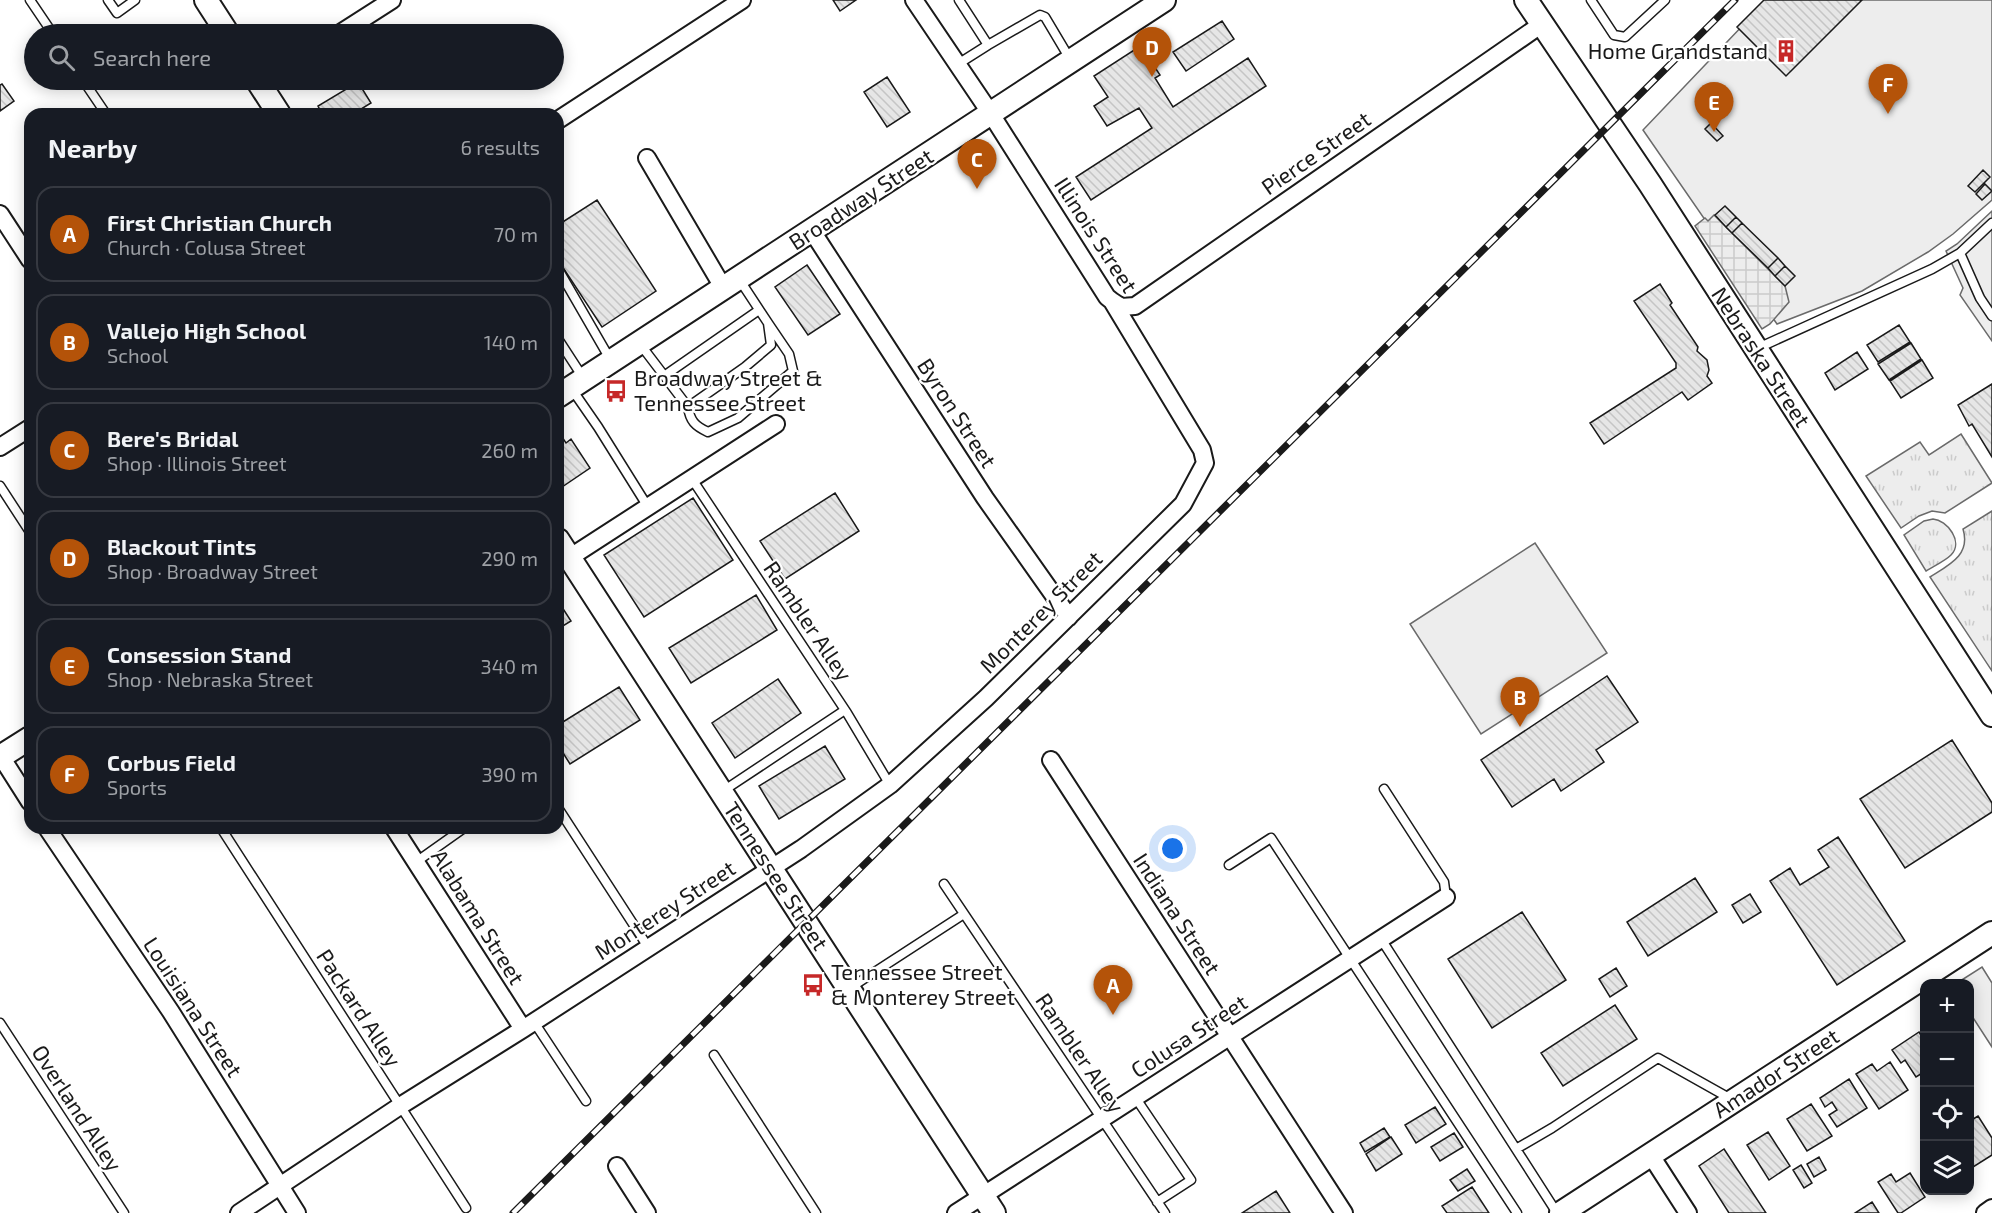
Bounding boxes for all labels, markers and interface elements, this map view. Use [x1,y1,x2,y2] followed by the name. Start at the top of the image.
[24,24,564,90] search box
[1132,28,1172,77] pin: D
[1588,37,1768,63] place label: Home Grandstand
[1773,38,1799,64] building icon: Home Grandstand
[45,41,78,74] icon: search
[93,44,211,70] text: Search here
[1868,64,1908,114] pin: F
[1694,82,1734,132] pin: E
[1256,105,1375,199] street label: Pierce Street
[48,132,137,163] text: Nearby
[460,135,540,159] text: 6 results
[958,140,996,189] pin: C
[783,142,937,254] street label: Broadway Street
[1050,172,1144,297] street label: Illinois Street
[107,209,332,235] text: First Christian Church
[63,222,76,246] text: A
[494,222,538,246] text: 70 m
[107,235,306,259] text: Church · Colusa Street
[1707,282,1817,431] street label: Nebraska Street
[107,317,306,343] text: Vallejo High School
[63,330,76,354] text: B
[484,330,538,354] text: 140 m
[107,343,168,367] text: School
[913,353,1003,472] street label: Byron Street
[634,364,823,415] place label: Broadway Street & Tennessee Street
[603,378,629,404] bus stop icon: Broadway Street & Tennessee Street
[107,425,238,451] text: Bere's Bridal
[64,438,75,462] text: C
[481,438,538,462] text: 260 m
[107,451,287,475] text: Shop · Illinois Street
[107,533,256,559] text: Blackout Tints
[974,545,1107,678] street label: Monterey Street
[63,546,76,570] text: D
[481,546,538,570] text: 290 m
[759,556,859,686] street label: Rambler Alley
[107,559,318,583] text: Shop · Broadway Street
[107,641,291,667] text: Consession Stand
[64,654,75,678] text: E
[481,654,538,678] text: 340 m
[107,667,313,691] text: Shop · Nebraska Street
[1500,678,1540,727] pin: B
[107,749,236,775] text: Corbus Field
[64,762,75,786] text: F
[481,762,538,786] text: 390 m
[107,775,167,799] text: Sports
[719,796,834,954] street label: Tennessee Street
[1158,834,1187,863] your location
[427,844,531,989] street label: Alabama Street
[1129,848,1227,979] street label: Indiana Street
[589,854,740,964] street label: Monterey Street
[139,932,249,1081] street label: Louisiana Street
[312,944,408,1071] street label: Packard Alley
[831,958,1015,1009] place label: Tennessee Street & Monterey Street
[1094,966,1132,1015] pin: A
[800,972,826,998] bus stop icon: Tennessee Street & Monterey Street
[1920,979,1974,1195] map controls
[1920,979,1974,1033] button: +
[1031,988,1131,1118] street label: Rambler Alley
[1125,988,1251,1082] street label: Colusa Street
[1708,1022,1843,1122] street label: Amador Street
[1920,1033,1974,1087] button: −
[27,1039,129,1176] street label: Overland Alley
[1920,1087,1974,1141] button: locate
[1920,1141,1974,1195] button: layers

